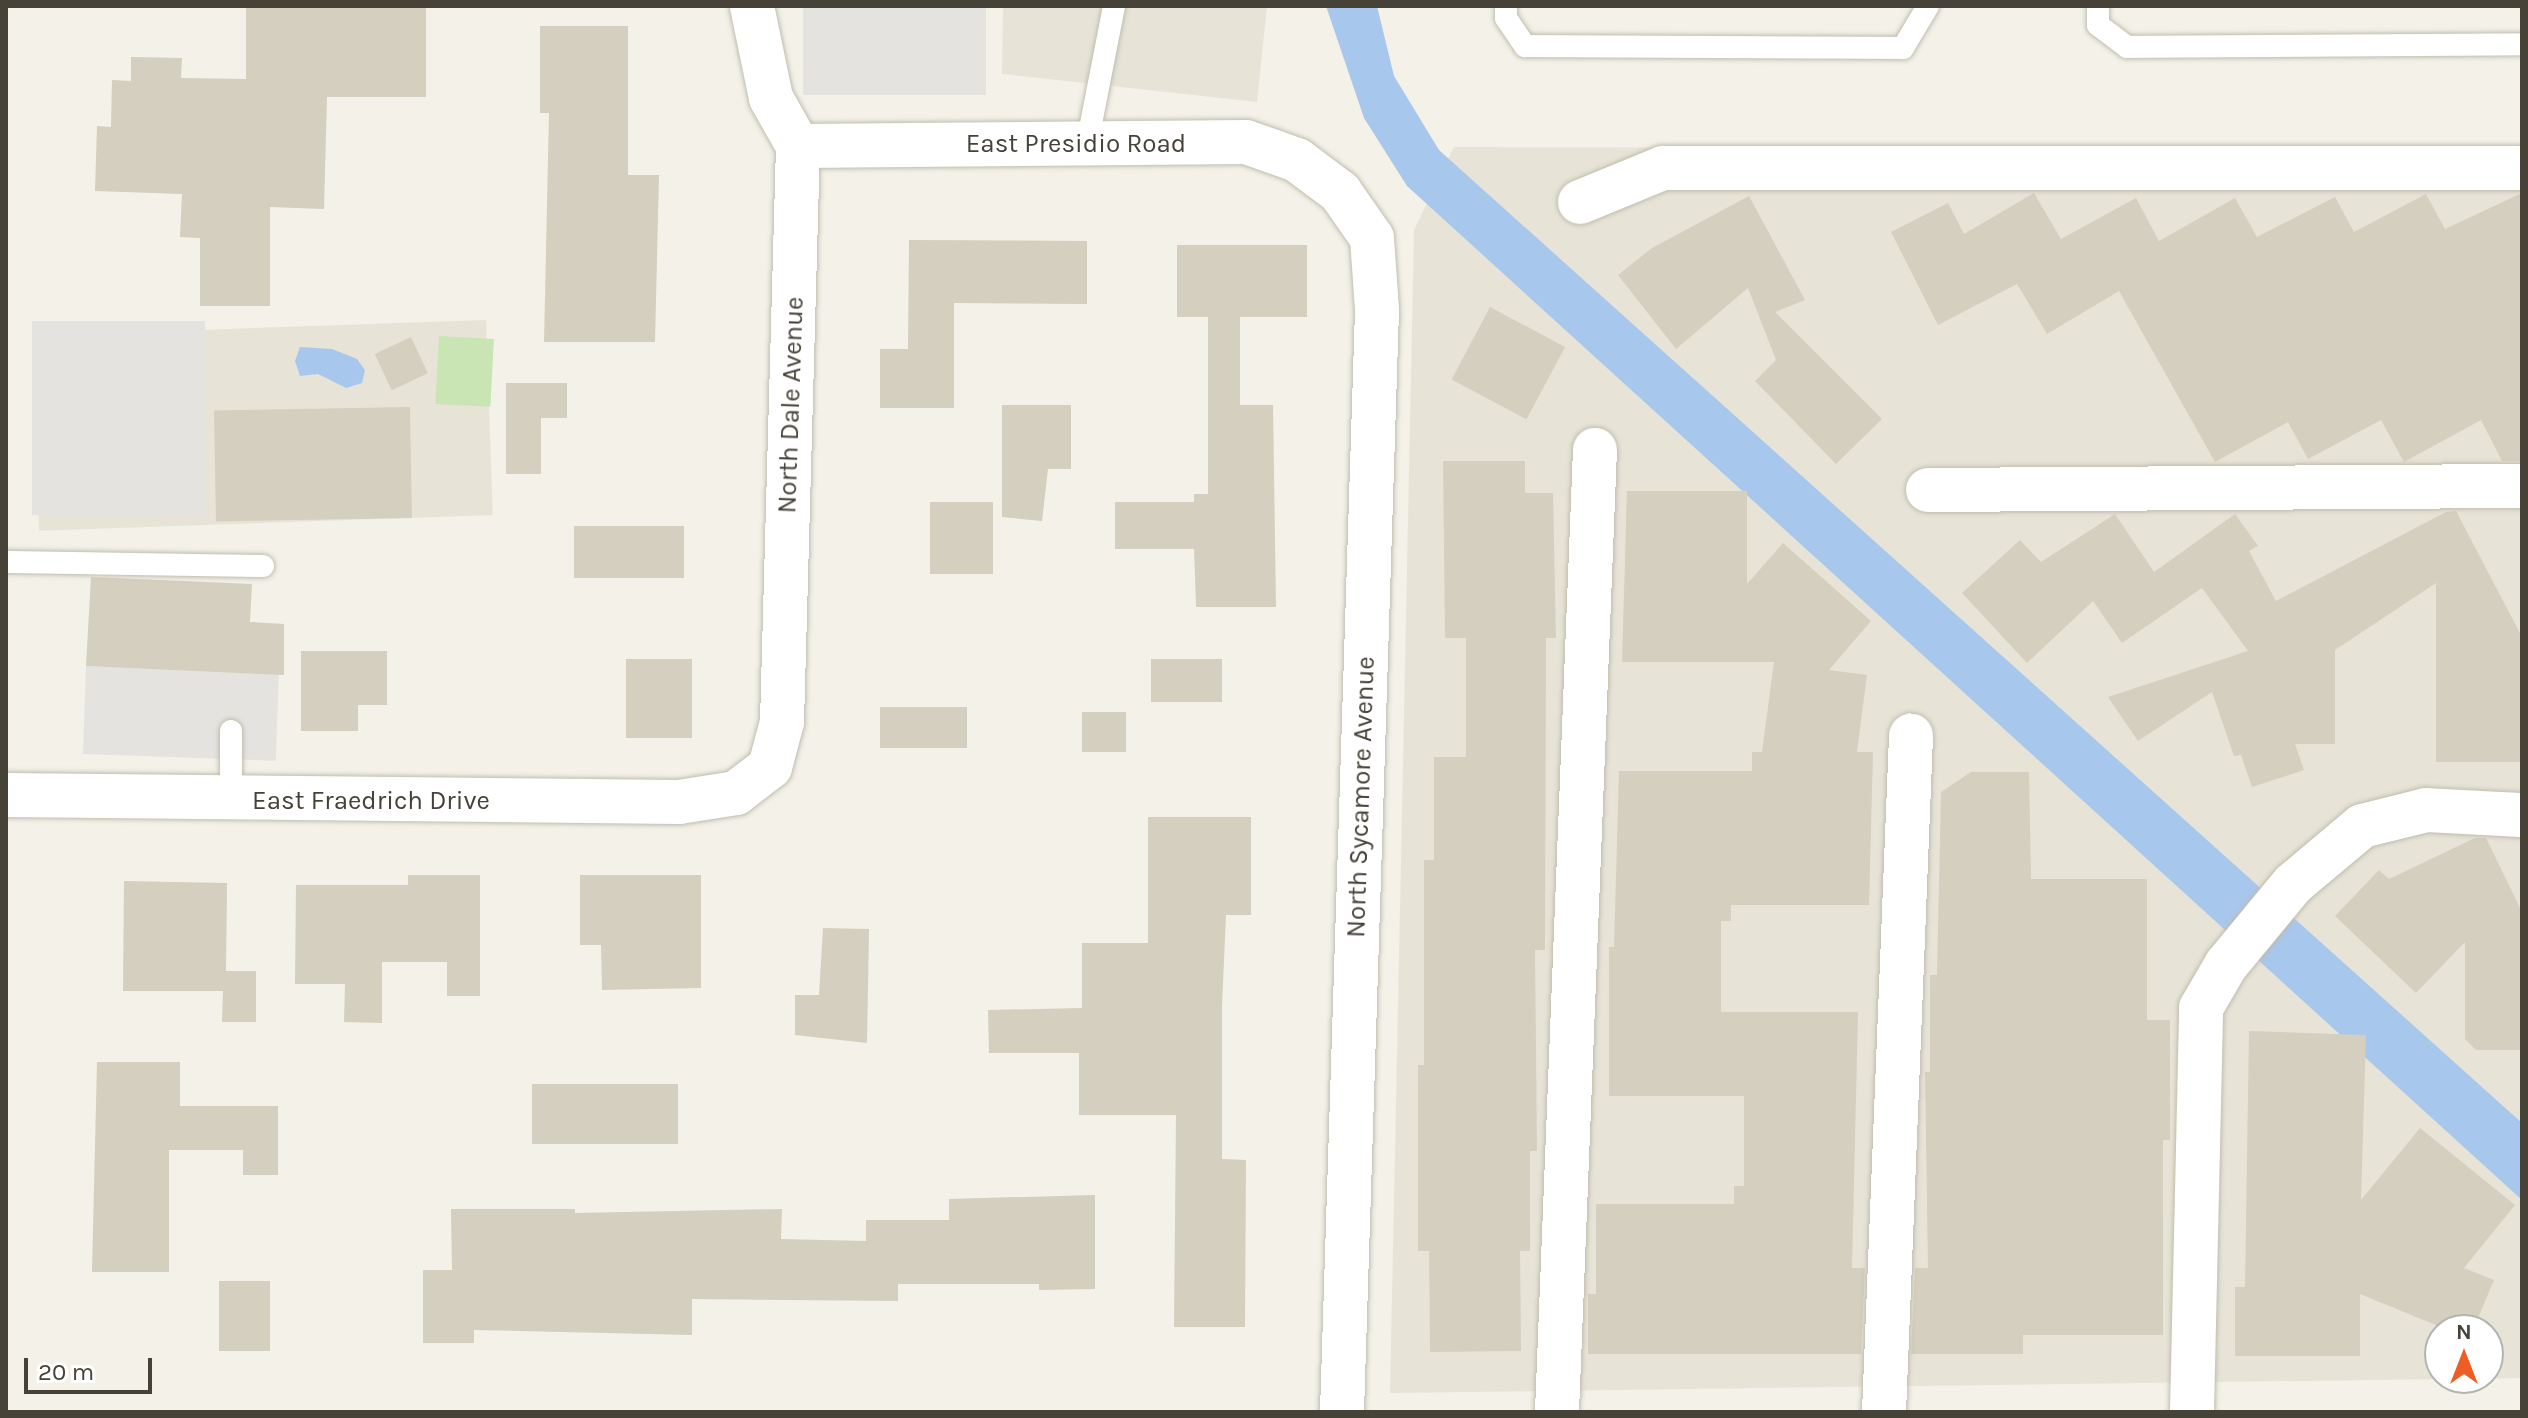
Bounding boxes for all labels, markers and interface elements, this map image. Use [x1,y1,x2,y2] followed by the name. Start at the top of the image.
[966,128,1186,160] street label: East Presidio Road
[772,296,810,514] street label: North Dale Avenue
[1340,656,1382,938] street label: North Sycamore Avenue
[252,785,490,817] street label: East Fraedrich Drive
[2424,1314,2504,1394] north arrow
[2456,1319,2472,1345] text: N
[28,1342,156,1392] scale bar
[38,1358,94,1386] text: 20 m

